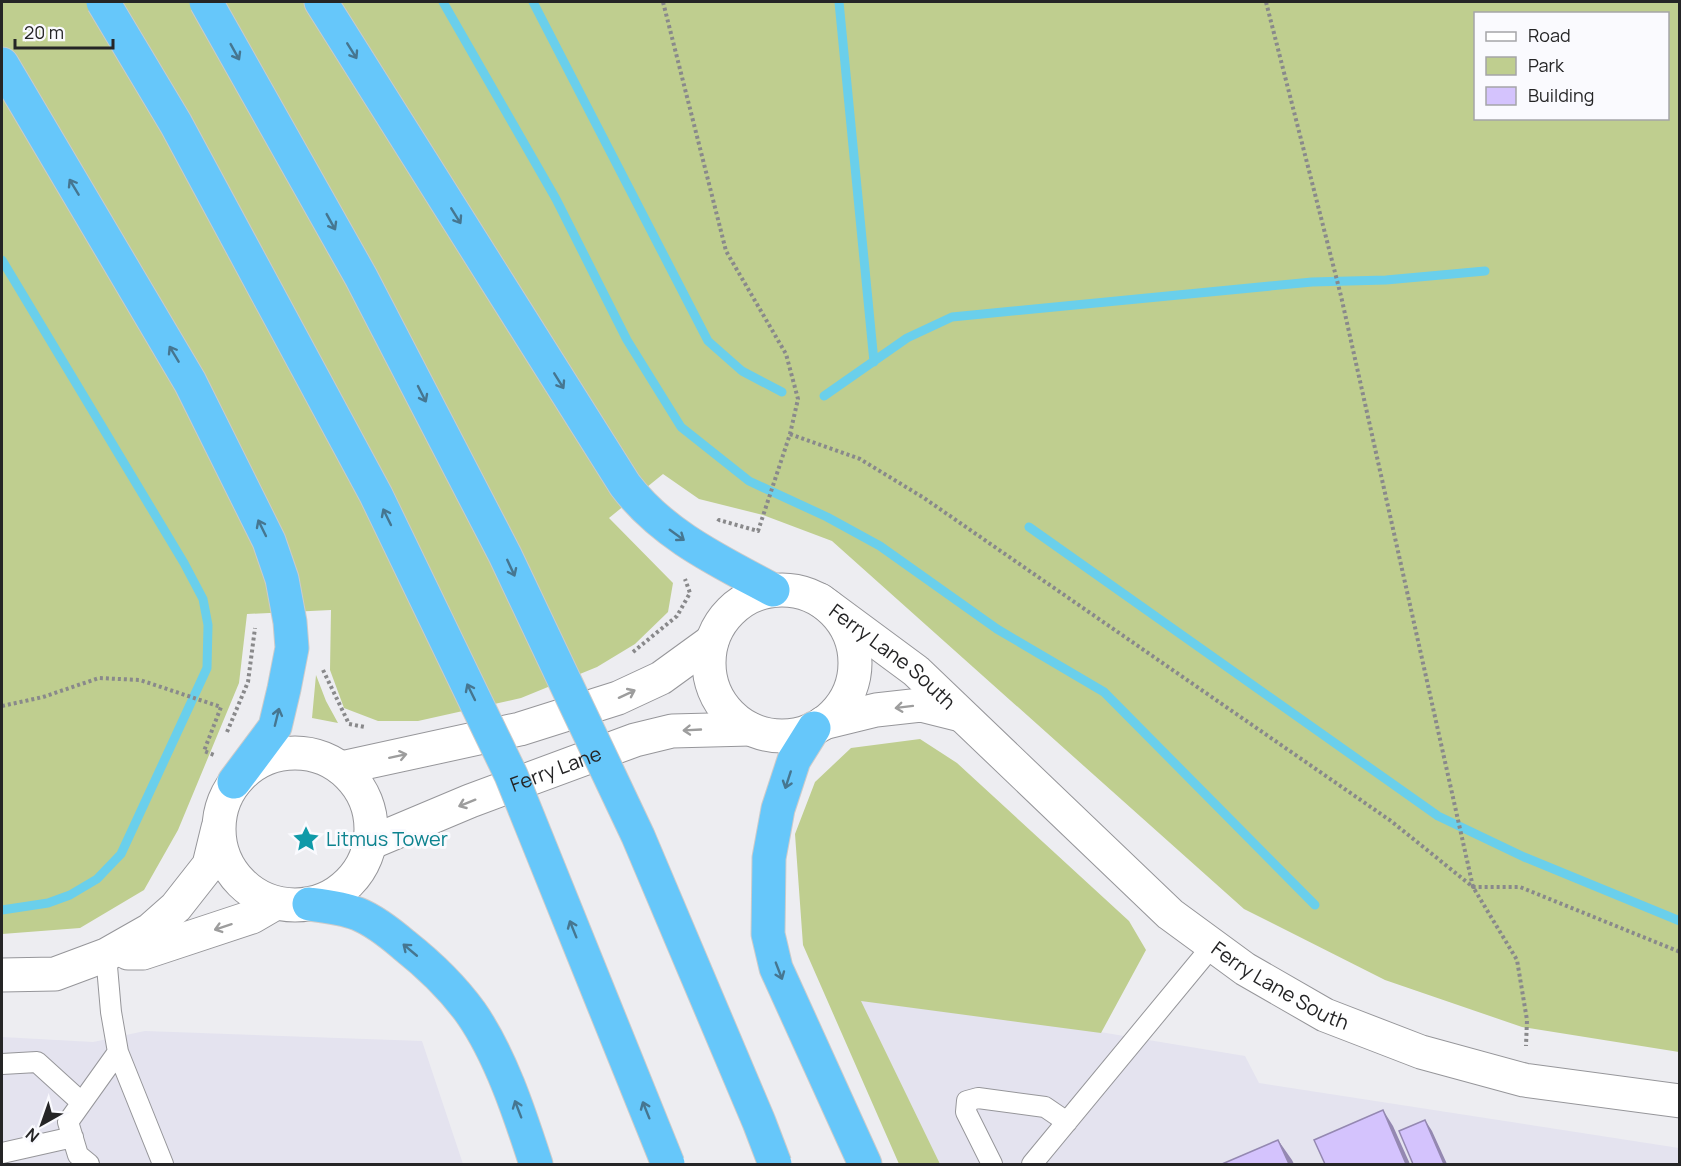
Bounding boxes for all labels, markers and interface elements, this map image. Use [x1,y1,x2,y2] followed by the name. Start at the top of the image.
[15,12,112,50] scale bar
[1474,12,1669,120] legend
[24,20,64,44] text: 20 m
[1528,23,1571,47] text: Road
[346,42,358,59] one-way arrow
[229,43,241,60] one-way arrow
[1528,53,1565,77] text: Park
[1528,83,1594,107] text: Building
[68,179,80,196] one-way arrow
[450,207,462,224] one-way arrow
[325,213,337,230] one-way arrow
[167,346,179,363] one-way arrow
[554,372,566,389] one-way arrow
[416,385,428,402] one-way arrow
[381,508,393,526] one-way arrow
[256,520,268,537] one-way arrow
[668,529,684,541] one-way arrow
[506,558,518,576] one-way arrow
[824,597,962,715] street label: Ferry Lane South
[465,684,477,702] one-way arrow
[617,688,635,700] one-way arrow
[894,702,914,713] one-way arrow
[272,708,284,727] one-way arrow
[682,724,702,735] one-way arrow
[506,740,605,798] street label: Ferry Lane
[389,749,408,761] one-way arrow
[781,770,792,789] one-way arrow
[458,798,477,809] one-way arrow
[291,824,321,854] place icon: Litmus Tower
[326,825,448,852] place label: Litmus Tower
[567,921,578,939] one-way arrow
[214,922,233,933] one-way arrow
[1206,935,1353,1036] street label: Ferry Lane South
[402,943,418,956] one-way arrow
[774,961,785,980] one-way arrow
[12,1094,72,1154] north arrow
[511,1100,522,1119] one-way arrow
[640,1101,651,1120] one-way arrow
[21,1123,44,1148] text: N

